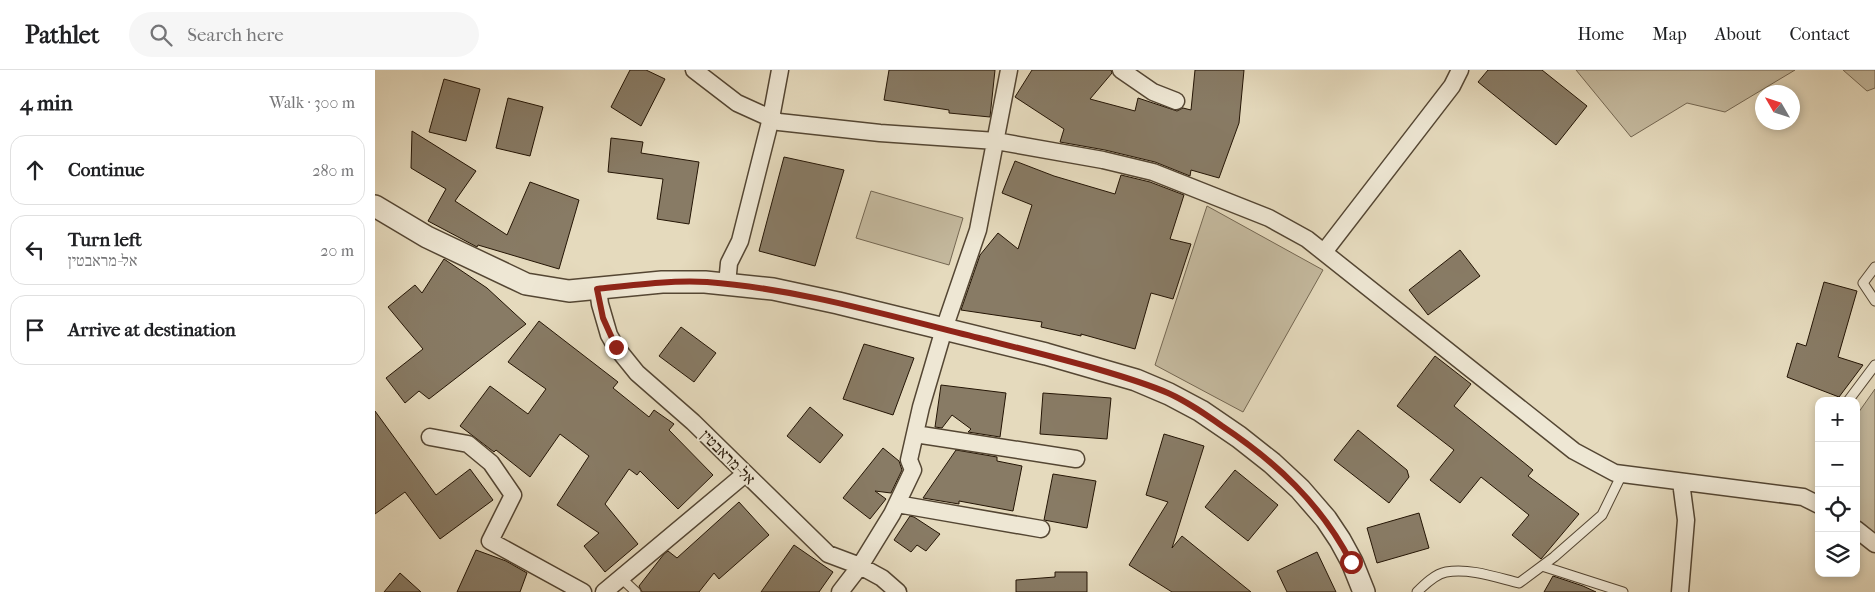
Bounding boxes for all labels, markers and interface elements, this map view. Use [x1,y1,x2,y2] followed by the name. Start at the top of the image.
[129,12,479,57] search box
[25,21,99,49] text: Pathlet
[147,21,175,49] icon: search
[187,24,284,46] text: Search here
[1577,24,1624,45] text: Home
[1652,24,1687,45] text: Map
[1715,24,1761,45] text: About
[1789,24,1850,45] text: Contact
[1755,85,1800,130] north arrow
[20,91,73,115] text: 4 min
[269,93,355,112] text: Walk · 300 m
[21,156,49,184] icon: ahead
[68,159,144,181] text: Continue
[312,161,354,180] text: 280 m
[68,229,142,251] text: Turn left
[21,236,49,264] icon: left
[320,241,354,260] text: 20 m
[68,251,137,270] text: אל-מראבטין
[21,316,49,344] icon: arrive
[68,319,236,341] text: Arrive at destination
[605,336,628,359] route end
[1815,397,1860,577] map controls
[1815,397,1860,442] button: +
[697,426,759,488] street label: אל-מראבטין
[1815,442,1860,487] button: −
[1815,487,1860,532] button: locate
[1815,532,1860,577] button: layers
[1340,551,1363,574] route start

